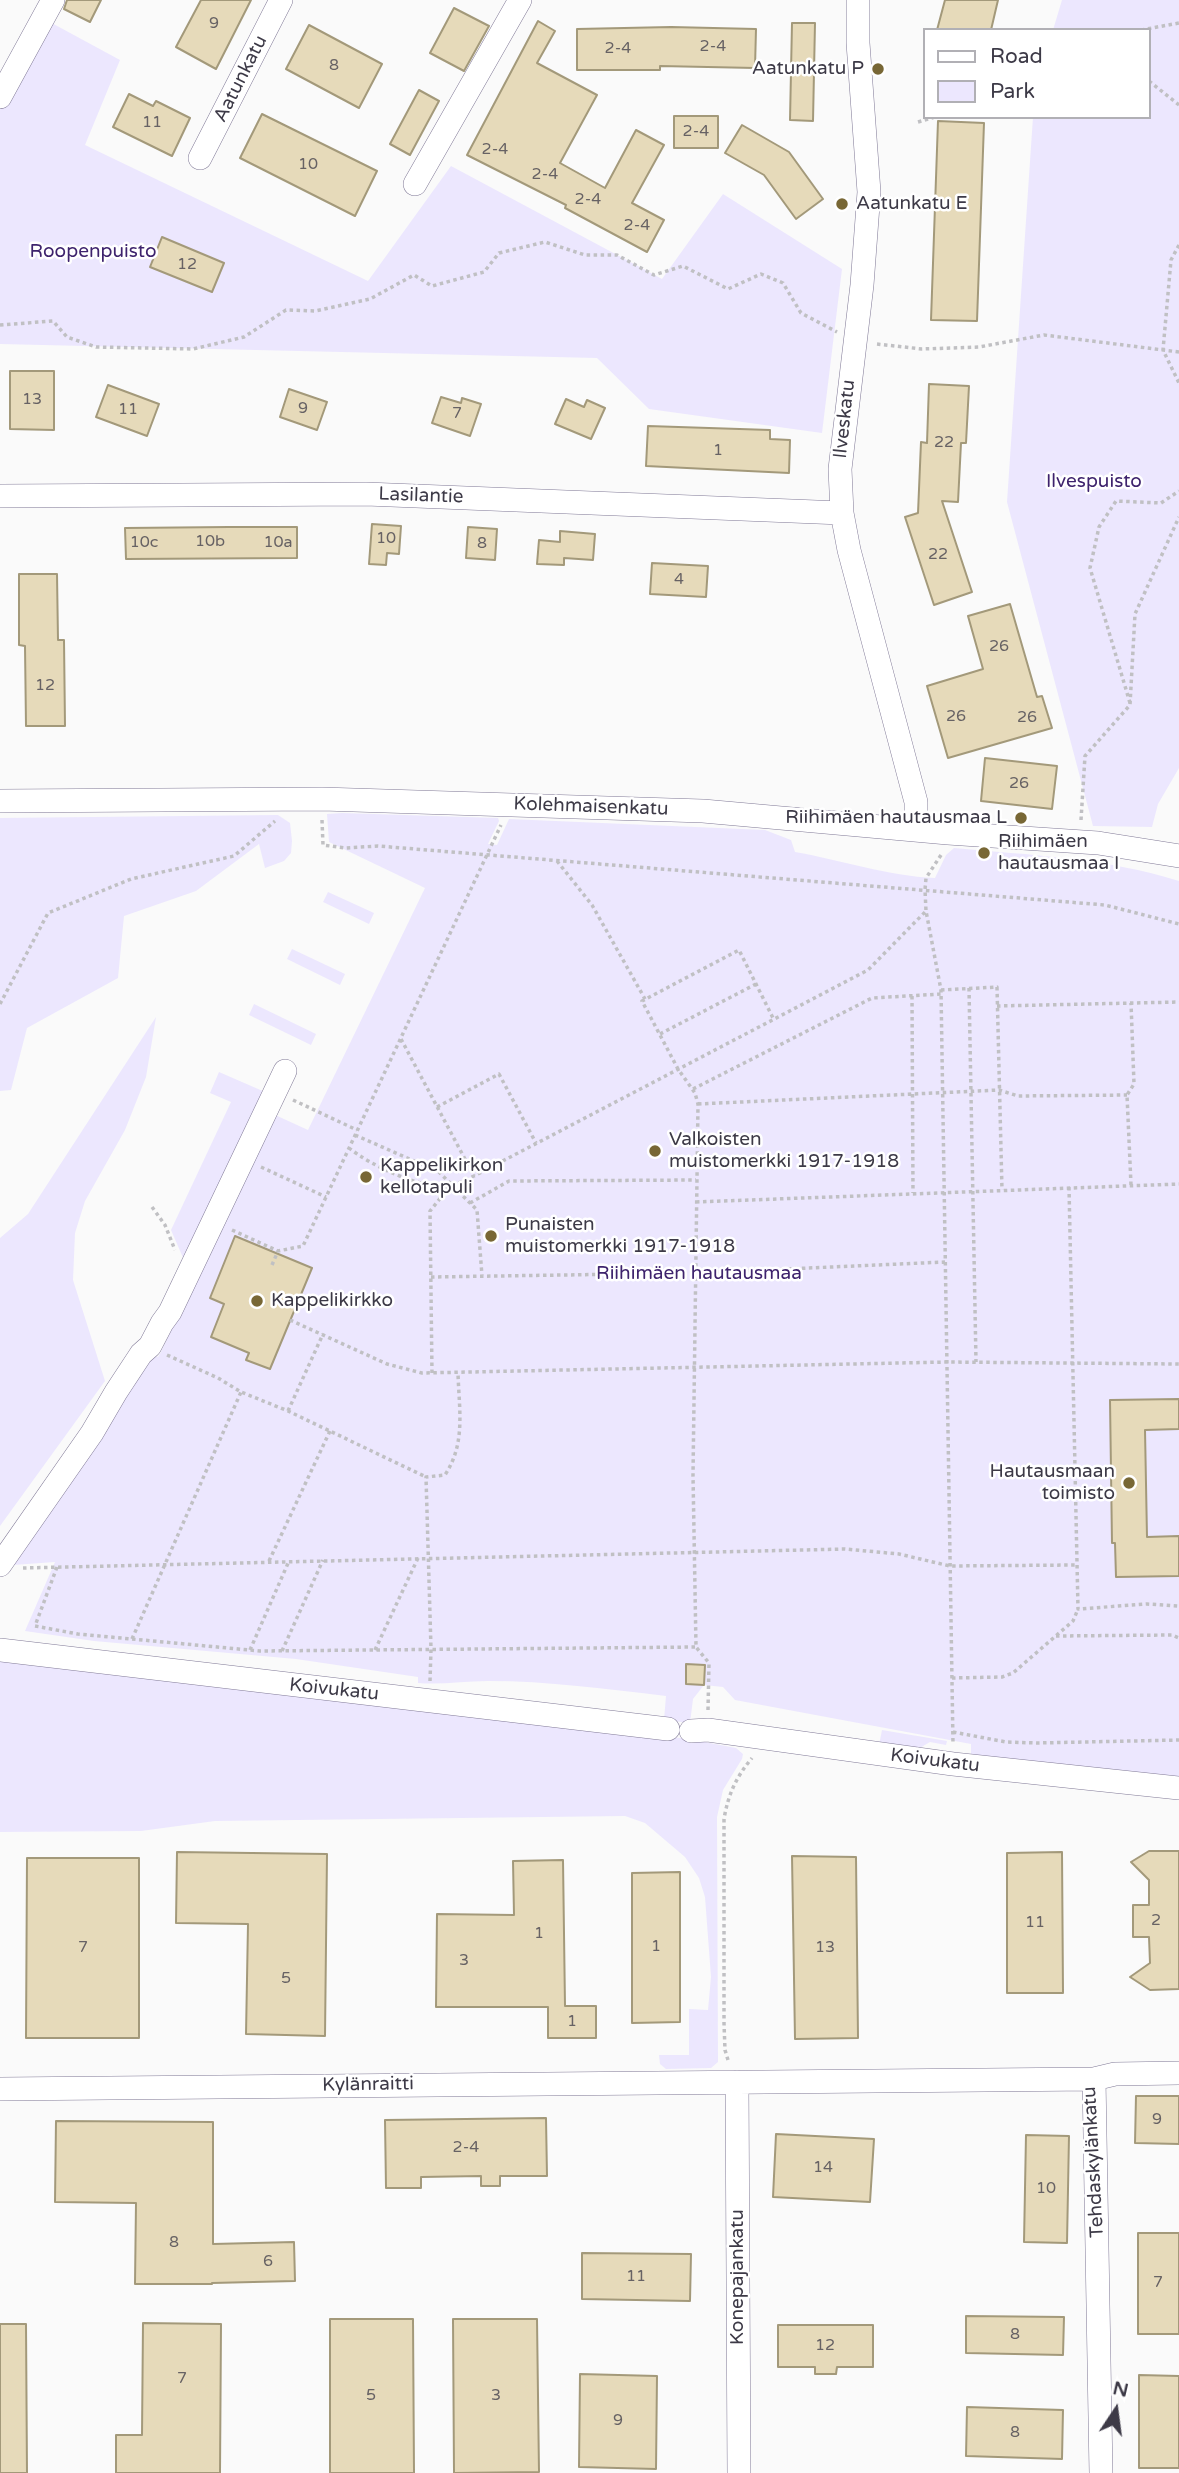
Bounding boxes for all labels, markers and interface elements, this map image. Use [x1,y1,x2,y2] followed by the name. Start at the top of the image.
[209,14,219,34] house number: 9
[923,28,1151,119] legend
[209,32,273,126] street label: Aatunkatu
[700,37,726,57] house number: 2-4
[605,39,631,59] house number: 2-4
[990,44,1043,69] text: Road
[329,56,339,76] house number: 8
[752,58,864,80] place label: Aatunkatu P
[870,61,886,77] marker: Aatunkatu P
[990,79,1035,104] text: Park
[142,113,162,133] house number: 11
[683,122,709,142] house number: 2-4
[482,140,508,160] house number: 2-4
[298,155,318,175] house number: 10
[532,165,558,185] house number: 2-4
[575,190,601,210] house number: 2-4
[856,193,968,215] place label: Aatunkatu E
[834,196,850,212] marker: Aatunkatu E
[624,216,650,236] house number: 2-4
[30,241,156,263] park label: Roopenpuisto
[177,255,197,275] house number: 12
[830,378,860,460] street label: Ilveskatu
[22,390,42,410] house number: 13
[298,399,308,419] house number: 9
[118,400,138,420] house number: 11
[452,404,462,424] house number: 7
[934,433,954,453] house number: 22
[713,441,723,461] house number: 1
[1046,471,1142,493] park label: Ilvespuisto
[378,483,464,509] street label: Lasilantie
[376,529,396,549] house number: 10
[195,532,225,552] house number: 10b
[130,533,158,553] house number: 10c
[263,533,293,553] house number: 10a
[477,534,487,554] house number: 8
[928,545,948,565] house number: 22
[674,570,684,590] house number: 4
[989,637,1009,657] house number: 26
[35,676,55,696] house number: 12
[946,707,966,727] house number: 26
[1017,708,1037,728] house number: 26
[1009,774,1029,794] house number: 26
[513,793,669,821] street label: Kolehmaisenkatu
[785,807,1007,829] place label: Riihimäen hautausmaa L
[1013,810,1029,826] marker: Riihimäen hautausmaa L
[998,831,1119,875] place label: Riihimäen hautausmaa I
[976,845,992,861] marker: Riihimäen hautausmaa I
[669,1129,899,1173] place label: Valkoisten muistomerkki 1917-1918
[647,1143,663,1159] marker: Valkoisten muistomerkki 1917-1918
[380,1155,503,1199] place label: Kappelikirkon kellotapuli
[358,1169,374,1185] marker: Kappelikirkon kellotapuli
[505,1214,735,1258] place label: Punaisten muistomerkki 1917-1918
[483,1228,499,1244] marker: Punaisten muistomerkki 1917-1918
[596,1263,802,1285] park label: Riihimäen hautausmaa
[271,1290,393,1312] place label: Kappelikirkko
[249,1293,265,1309] marker: Kappelikirkko
[990,1461,1115,1505] place label: Hautausmaan toimisto
[1121,1475,1137,1491] marker: Hautausmaan toimisto
[288,1674,380,1706] street label: Koivukatu
[889,1744,981,1778] street label: Koivukatu
[1151,1911,1161,1931] house number: 2
[1025,1913,1045,1933] house number: 11
[534,1924,544,1944] house number: 1
[651,1937,661,1957] house number: 1
[78,1938,88,1958] house number: 7
[815,1938,835,1958] house number: 13
[459,1951,469,1971] house number: 3
[281,1969,291,1989] house number: 5
[567,2012,577,2032] house number: 1
[322,2073,414,2097] street label: Kylänraitti
[1079,2086,1109,2238] street label: Tehdaskylänkatu
[1152,2110,1162,2130] house number: 9
[453,2138,479,2158] house number: 2-4
[813,2158,833,2178] house number: 14
[1036,2179,1056,2199] house number: 10
[727,2209,749,2345] street label: Konepajankatu
[169,2233,179,2253] house number: 8
[263,2252,273,2272] house number: 6
[626,2267,646,2287] house number: 11
[1153,2273,1163,2293] house number: 7
[1010,2325,1020,2345] house number: 8
[815,2336,835,2356] house number: 12
[177,2369,187,2389] house number: 7
[1081,2375,1151,2445] north arrow
[1111,2377,1131,2402] text: N
[366,2386,376,2406] house number: 5
[491,2386,501,2406] house number: 3
[613,2411,623,2431] house number: 9
[1010,2423,1020,2443] house number: 8

